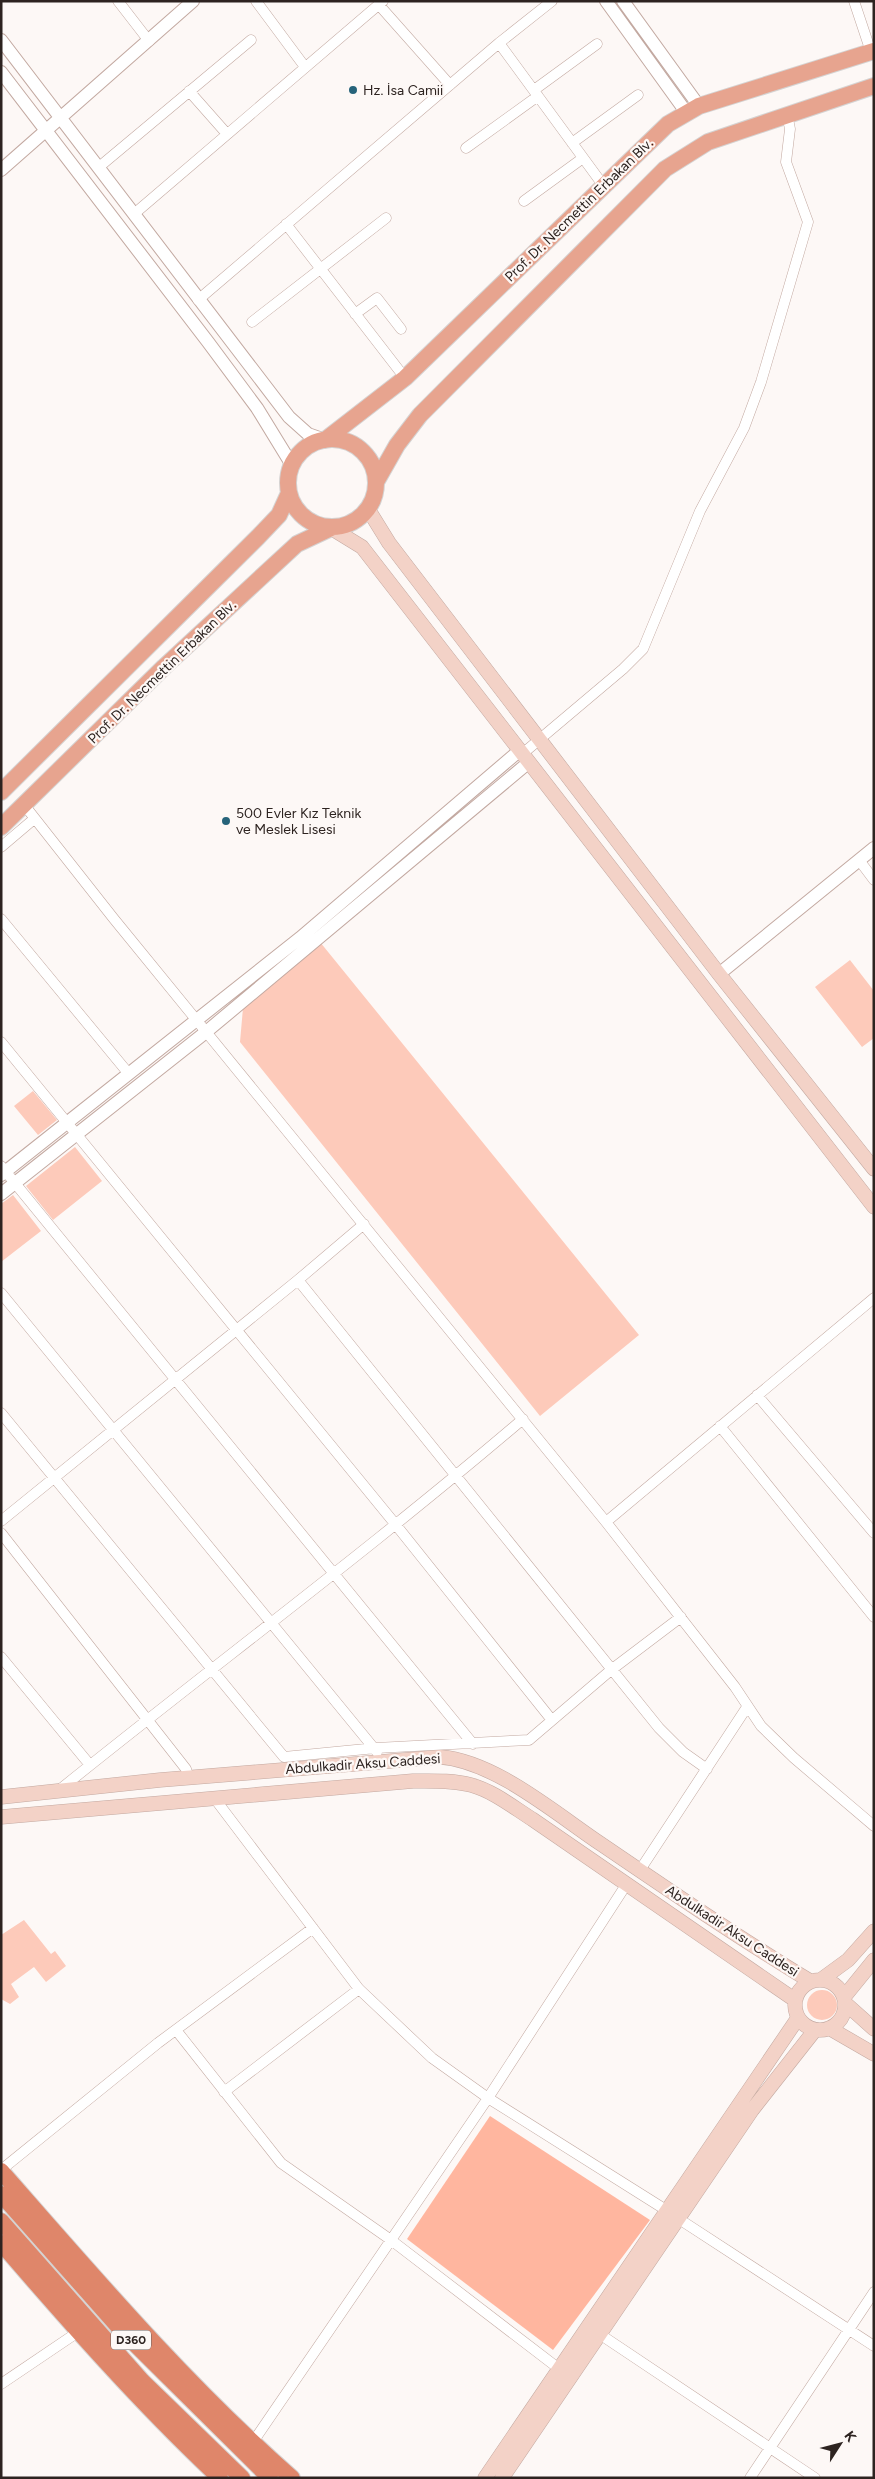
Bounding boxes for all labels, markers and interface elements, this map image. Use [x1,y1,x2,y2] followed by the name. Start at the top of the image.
[363,82,443,99] place label: Hz. İsa Camii
[347,84,359,96] marker: Hz. İsa Camii
[501,135,657,285] street label: Prof. Dr. Necmettin Erbakan Blv.
[84,597,240,747] street label: Prof. Dr. Necmettin Erbakan Blv.
[236,805,361,838] place label: 500 Evler Kız Teknik ve Meslek Lisesi
[220,815,232,827] marker: 500 Evler Kız Teknik ve Meslek Lisesi
[285,1750,441,1778] street label: Abdulkadir Aksu Caddesi
[662,1882,802,1980] street label: Abdulkadir Aksu Caddesi
[111,2330,151,2350] road number: D360
[815,2419,865,2469] north arrow
[840,2428,860,2446] text: K

